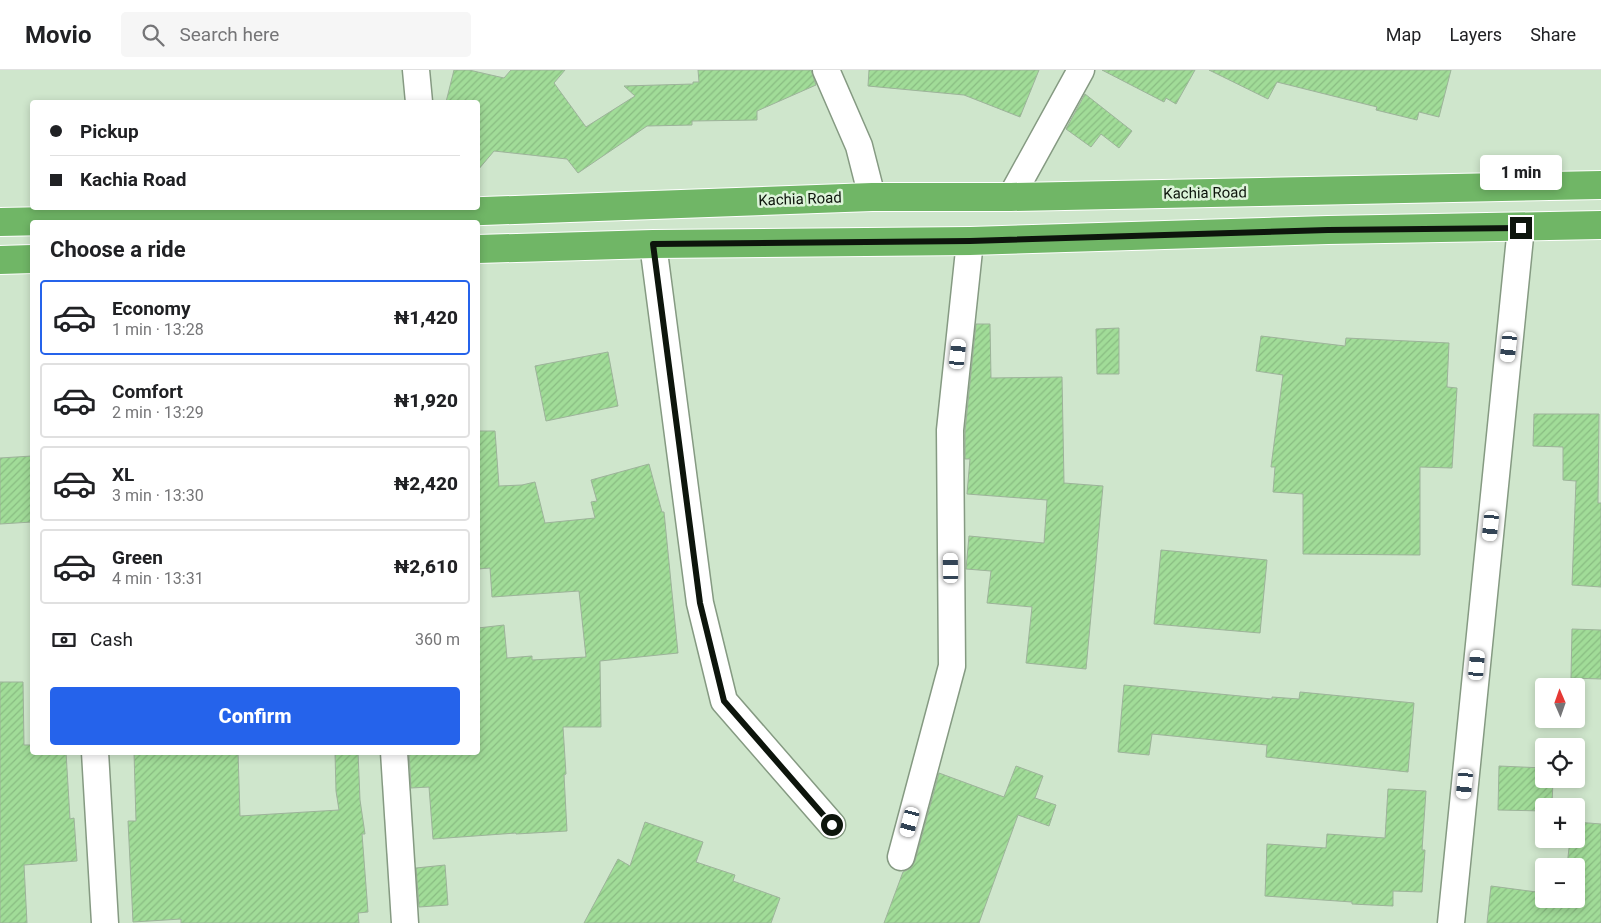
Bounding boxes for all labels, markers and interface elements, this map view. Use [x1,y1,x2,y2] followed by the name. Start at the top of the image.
[121,12,471,57] search box
[25,21,91,49] text: Movio
[139,21,167,49] icon: search
[179,23,279,46] text: Search here
[1386,24,1421,45] text: Map
[1449,24,1502,45] text: Layers
[1530,24,1576,45] text: Share
[80,120,139,143] text: Pickup
[1480,156,1562,190] callout: 1 min
[1501,163,1541,182] text: 1 min
[80,168,186,191] text: Kachia Road
[1163,183,1247,203] street label: Kachia Road
[758,189,842,209] street label: Kachia Road
[1510,217,1532,239] route end
[50,237,186,262] text: Choose a ride
[52,295,97,340] icon: car
[112,297,191,320] text: Economy
[394,306,458,329] text: ₦1,420
[112,320,204,339] text: 1 min · 13:28
[1499,331,1518,363] car
[948,338,967,370] car
[52,378,97,423] icon: car
[112,380,183,403] text: Comfort
[394,389,458,412] text: ₦1,920
[112,403,204,422] text: 2 min · 13:29
[52,461,97,506] icon: car
[112,463,134,486] text: XL
[394,472,458,495] text: ₦2,420
[112,486,204,505] text: 3 min · 13:30
[1481,510,1500,542] car
[52,544,97,589] icon: car
[112,546,163,569] text: Green
[943,553,958,583] car
[394,555,458,578] text: ₦2,610
[112,569,204,588] text: 4 min · 13:31
[50,626,78,654] icon: cash
[90,628,133,651] text: Cash
[415,630,460,649] text: 360 m
[1468,649,1485,681] car
[1535,678,1585,728] north arrow
[1535,678,1585,908] map controls
[50,687,460,745] button: Confirm
[1535,738,1585,788] button: locate
[1455,768,1474,800] car
[1535,798,1585,848] button: +
[898,806,921,838] car
[821,814,843,836] route start
[1535,858,1585,908] button: −

